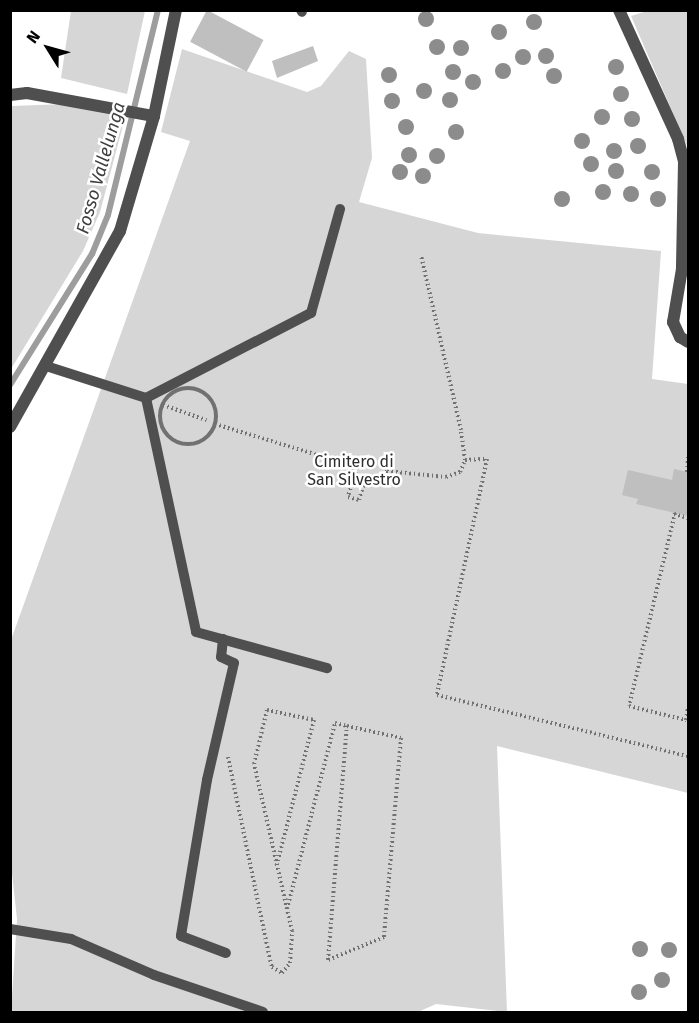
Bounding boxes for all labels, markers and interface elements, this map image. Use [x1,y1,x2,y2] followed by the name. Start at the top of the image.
[18,18,78,78] north arrow
[22,27,44,47] text: N
[72,100,130,236] water label: Fosso Vallelunga
[307,452,401,490] park label: Cimitero di San Silvestro

